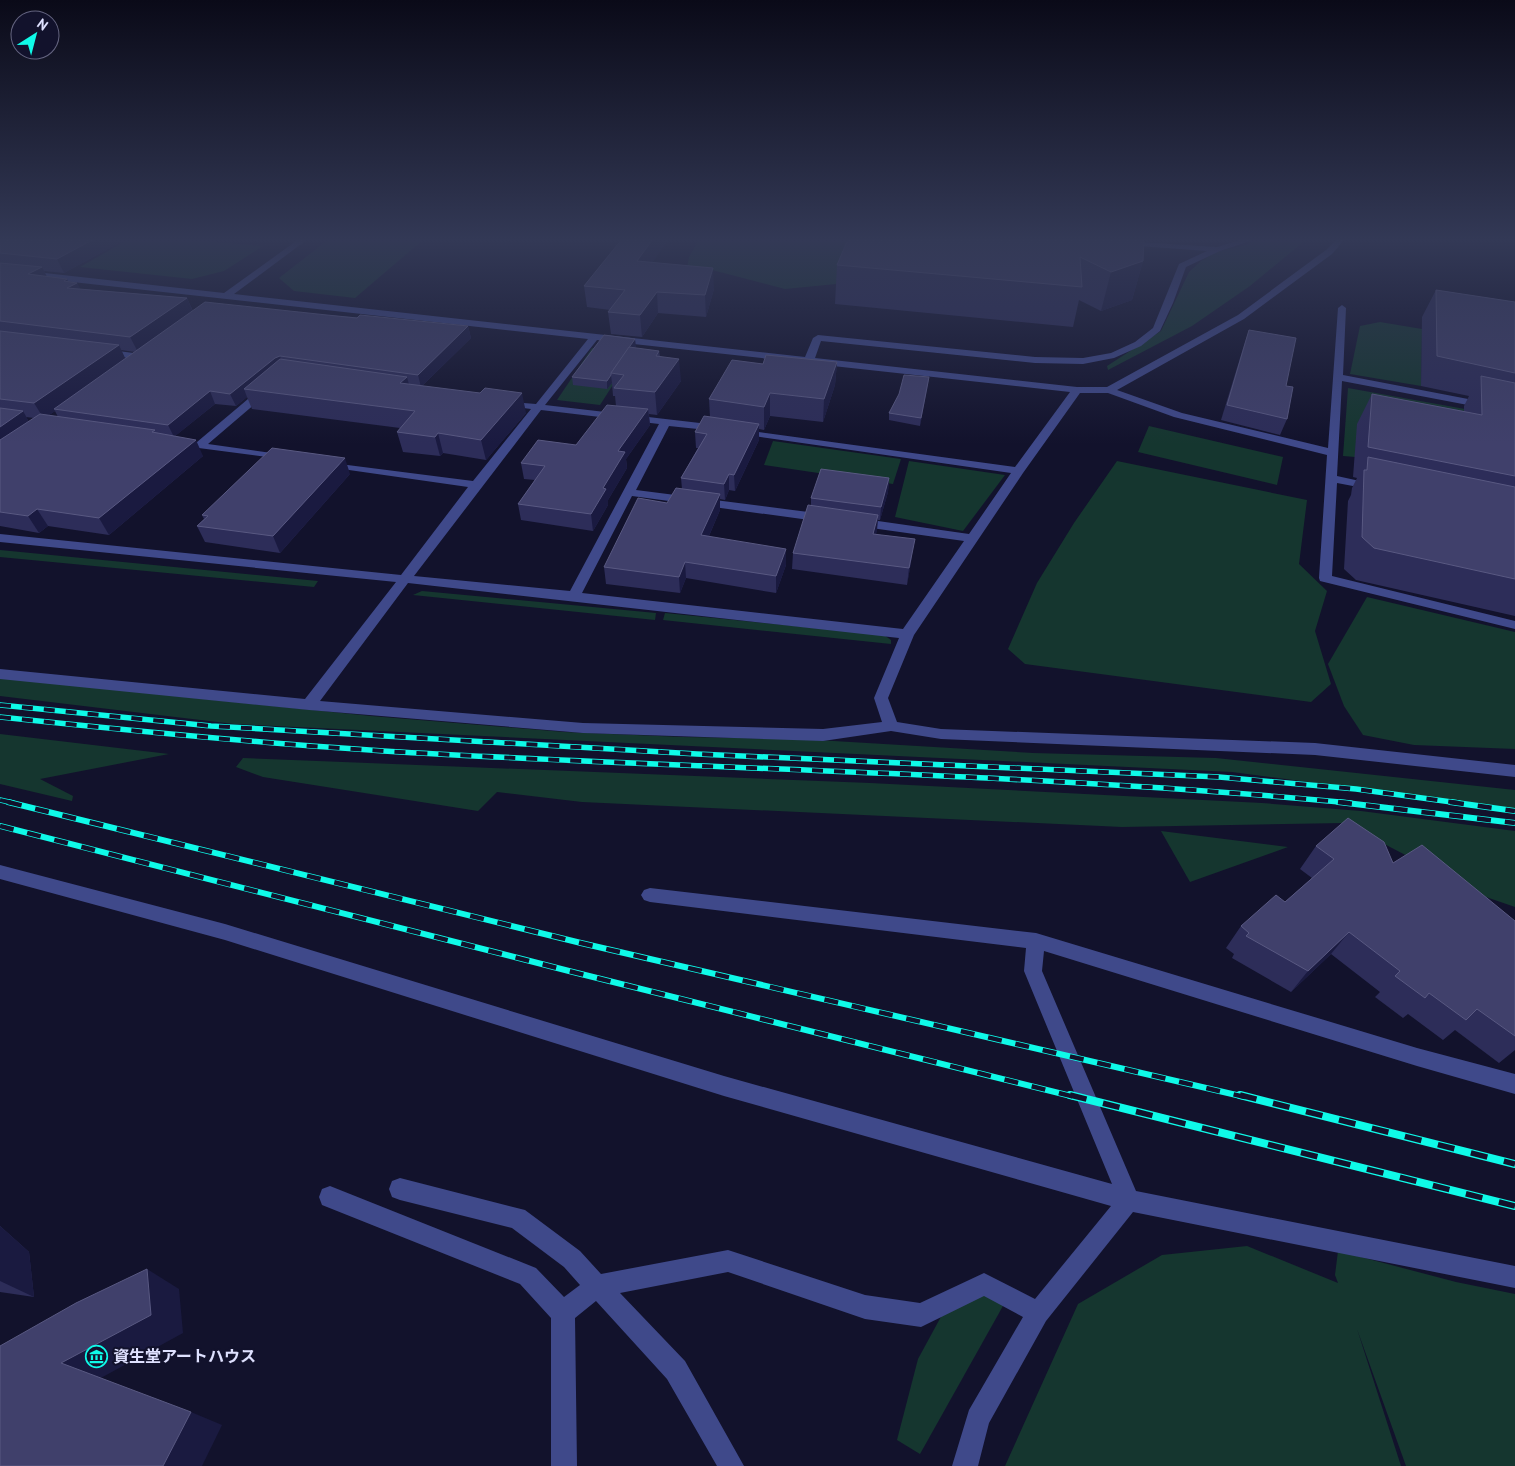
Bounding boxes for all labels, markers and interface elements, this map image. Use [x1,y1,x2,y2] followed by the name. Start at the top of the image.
[10,10,60,60] north arrow
[34,14,52,34] text: N
[85,1344,109,1368] museum icon: 資生堂アートハウス
[113,1346,256,1366] place label: 資生堂アートハウス

